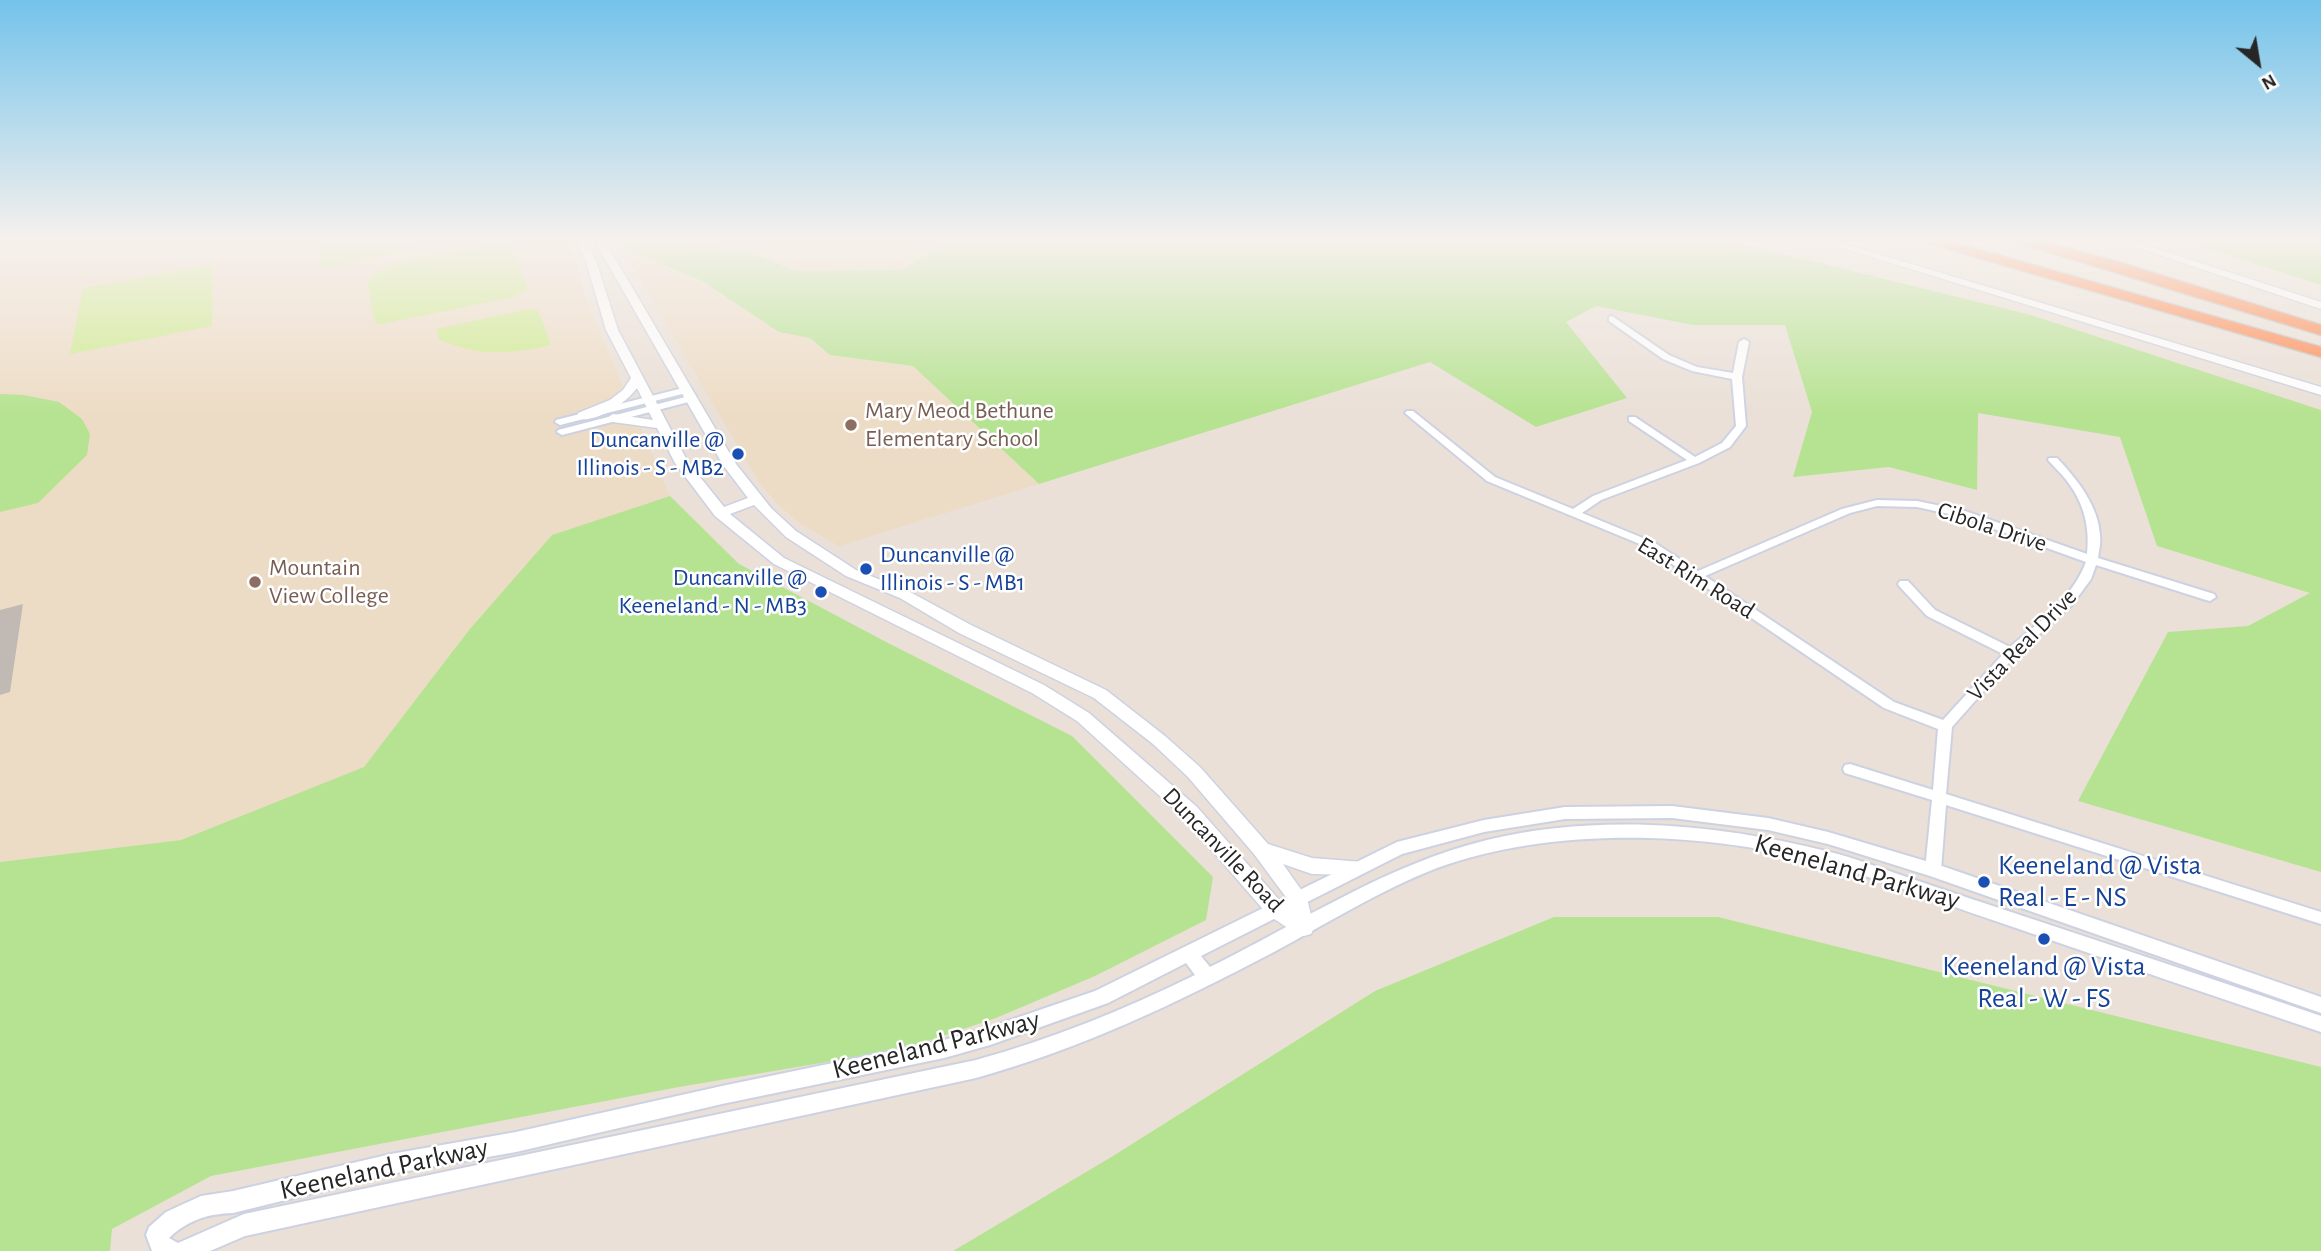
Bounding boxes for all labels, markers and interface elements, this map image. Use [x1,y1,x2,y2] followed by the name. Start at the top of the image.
[2223,28,2293,98] north arrow
[2258,70,2279,93] text: N
[865,397,1054,453] place label: Mary Meod Bethune Elementary School
[843,417,859,433] marker: Mary Meod Bethune Elementary School
[576,426,724,482] place label: Duncanville @ Illinois - S - MB2
[730,446,746,462] marker: Duncanville @ Illinois - S - MB2
[1934,496,2050,558] street label: Cibola Drive
[1632,531,1760,625] street label: East Rim Road
[880,541,1025,597] place label: Duncanville @ Illinois - S - MB1
[269,554,389,610] place label: Mountain View College
[858,561,874,577] marker: Duncanville @ Illinois - S - MB1
[619,564,807,620] place label: Duncanville @ Keeneland - N - MB3
[247,574,263,590] marker: Mountain View College
[1961,583,2083,707] street label: Vista Real Drive
[813,584,829,600] marker: Duncanville @ Keeneland - N - MB3
[1156,782,1290,918] street label: Duncanville Road
[1750,827,1964,917] street label: Keeneland Parkway
[1998,849,2202,915] place label: Keeneland @ Vista Real - E - NS
[1976,874,1992,890] marker: Keeneland @ Vista Real - E - NS
[2036,931,2052,947] marker: Keeneland @ Vista Real - W - FS
[1942,950,2146,1016] place label: Keeneland @ Vista Real - W - FS
[829,1003,1043,1087] street label: Keeneland Parkway
[277,1131,491,1207] street label: Keeneland Parkway

